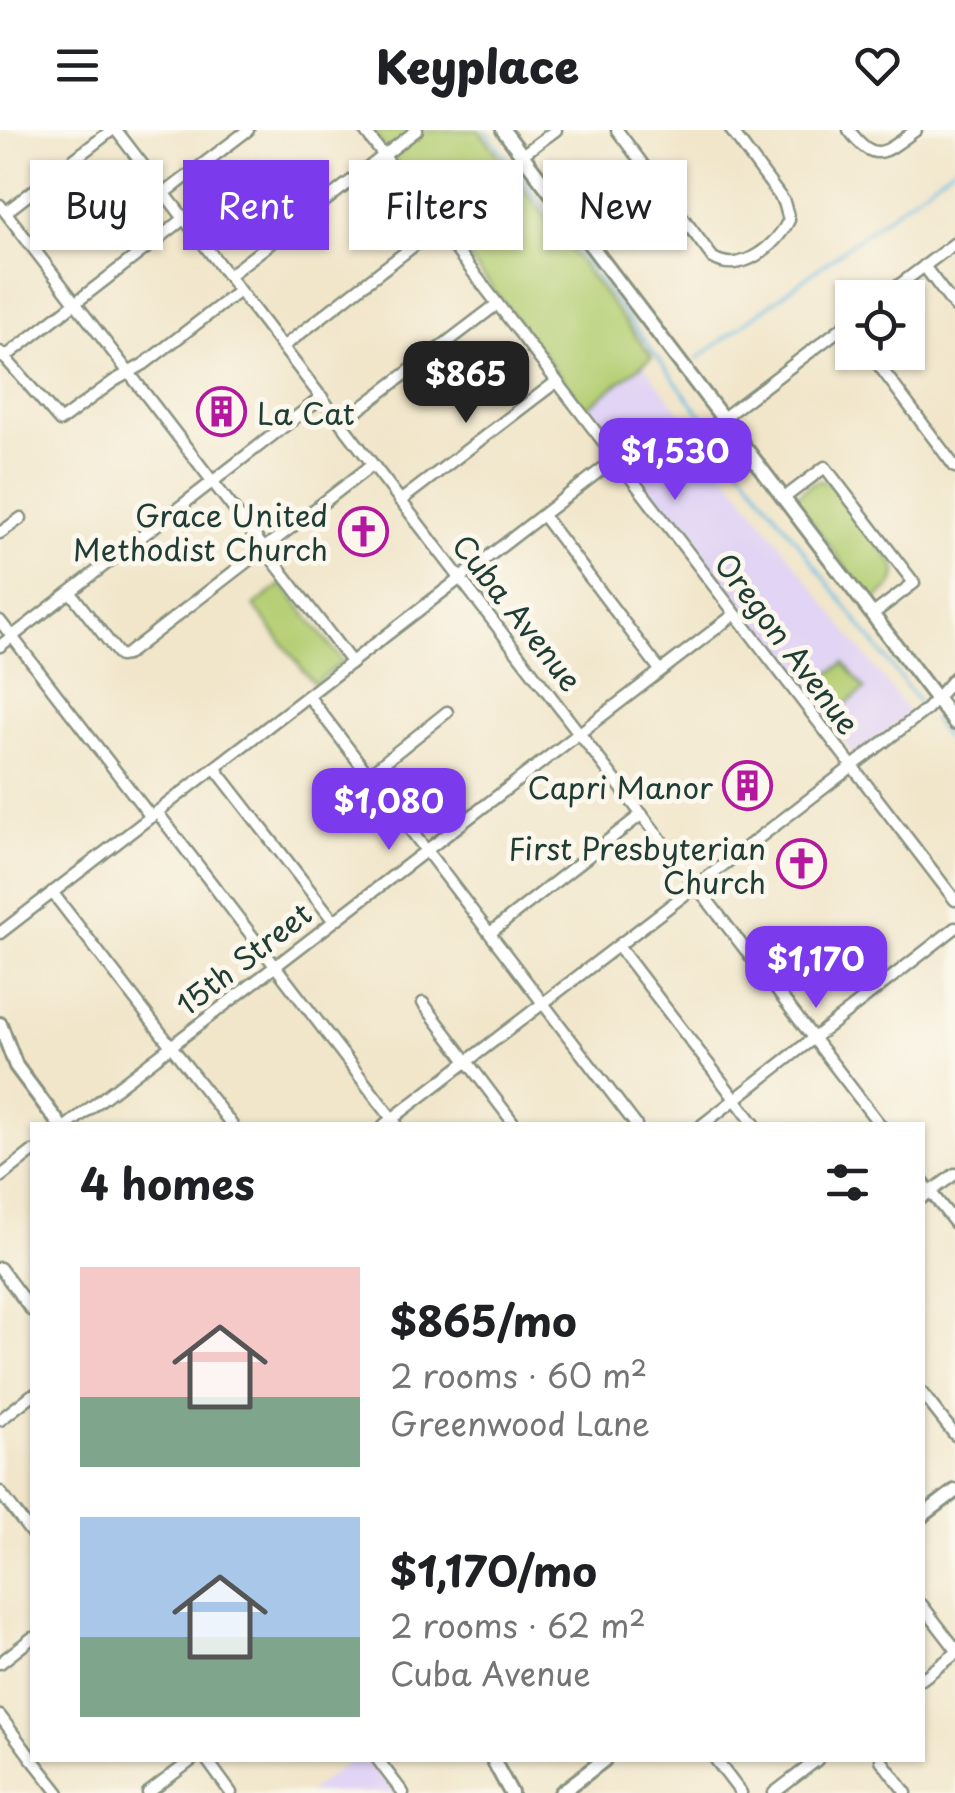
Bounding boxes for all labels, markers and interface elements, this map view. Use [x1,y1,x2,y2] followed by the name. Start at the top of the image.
[376,31,579,99] text: Keyplace
[50,38,105,93] icon: menu
[850,38,905,93] icon: heart
[30,160,163,250] chip: Buy
[183,160,329,250] chip: Rent
[349,160,523,250] chip: Filters
[543,160,687,250] chip: New
[835,280,925,370] map controls
[835,280,925,370] button: locate
[407,341,525,426] pin: $865
[425,349,507,397] text: $865
[196,386,248,438] building icon: La Cat
[257,390,355,435] place label: La Cat
[594,418,756,503] pin: $1,530
[621,426,729,474] text: $1,530
[73,492,328,571] place label: Grace United Methodist Church
[337,505,389,557] church icon: Grace United Methodist Church
[442,524,594,700] street label: Cuba Avenue
[705,543,871,743] street label: Oregon Avenue
[722,760,774,812] building icon: Capri Manor
[528,764,713,809] place label: Capri Manor
[308,768,470,853] pin: $1,080
[334,776,444,824] text: $1,080
[508,825,766,904] place label: First Presbyterian Church
[775,838,827,890] church icon: First Presbyterian Church
[165,891,321,1025] street label: 15th Street
[735,926,897,1011] pin: $1,170
[767,934,865,982] text: $1,170
[80,1151,255,1214] text: 4 homes
[820,1155,875,1210] icon: filters
[390,1288,577,1351] text: $865/mo
[160,1307,280,1427] icon: home
[390,1351,647,1399] text: 2 rooms · 60 m²
[390,1399,650,1447] text: Greenwood Lane
[390,1538,597,1601] text: $1,170/mo
[160,1557,280,1677] icon: home
[390,1601,646,1649] text: 2 rooms · 62 m²
[390,1649,591,1697] text: Cuba Avenue

